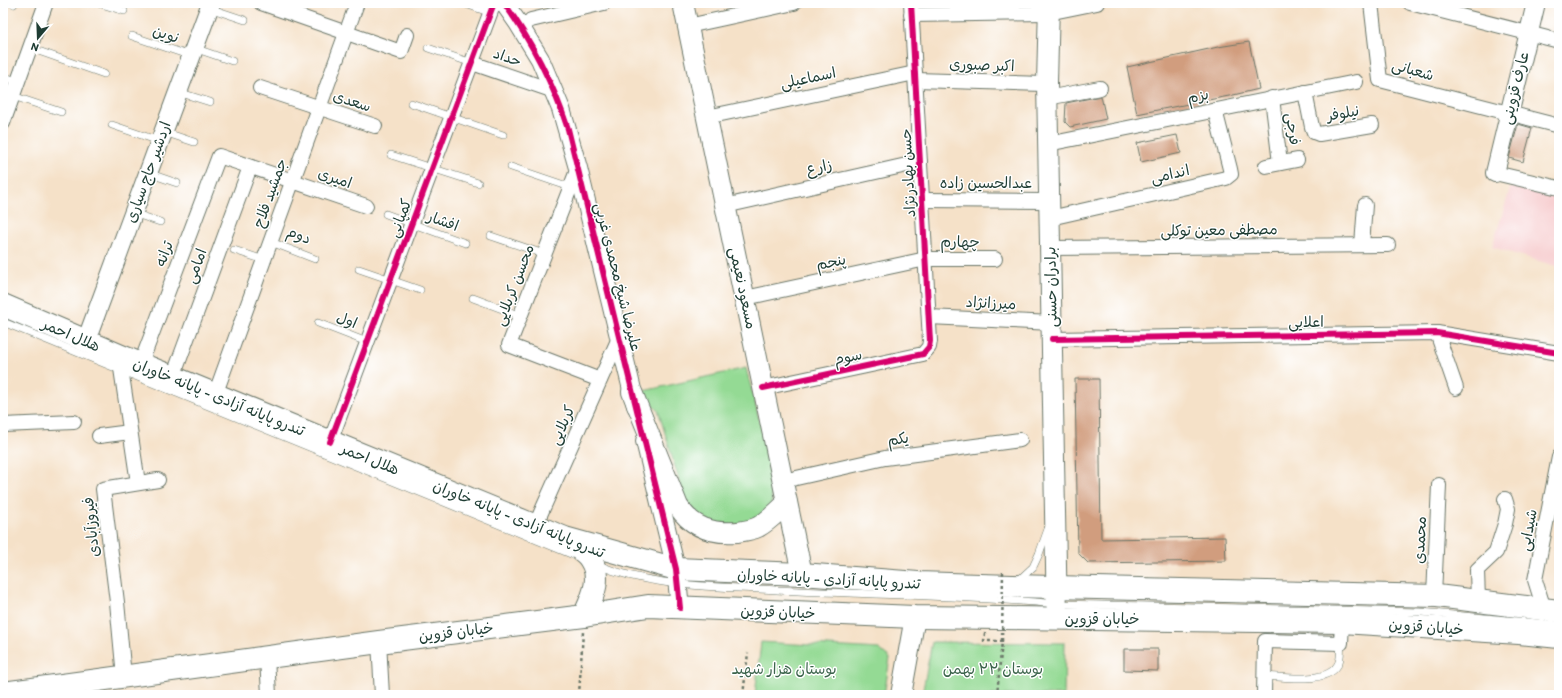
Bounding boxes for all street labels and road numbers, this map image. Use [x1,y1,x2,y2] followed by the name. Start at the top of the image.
[151,21,181,47] street label: نوین
[491,44,524,70] street label: حداد
[1497,50,1534,126] street label: عارف قزوینی
[949,55,1015,75] street label: اکبر صبوری
[1390,55,1436,86] street label: شعبانی
[778,63,838,94] street label: اسماعیلی
[1186,85,1211,109] street label: بزم
[331,86,373,116] street label: سعدی
[1324,101,1361,126] street label: نیلوفر
[1281,112,1304,146] street label: فرجی
[121,119,176,225] street label: اردشیر حاج سیاری
[897,128,919,218] street label: حسن بهادرنژاد
[804,155,834,180] street label: زارع
[249,156,292,230] street label: جمشید فلاح
[1149,161,1191,188] street label: اندامی
[316,164,354,192] street label: امیری
[940,174,1032,192] street label: عبدالحسین زاده
[384,196,416,240] street label: کمپانی
[590,201,645,353] street label: علیرضا شیخ محمدی غربی
[424,207,461,235] street label: افشار
[1160,220,1278,241] street label: مصطفی معین توکلی
[283,222,314,251] street label: دوم
[940,233,980,253] street label: چهارم
[151,238,177,270] street label: ترانه
[490,242,539,329] street label: محسن کربلایی
[725,245,760,331] street label: مسعود نعیمی
[181,246,212,286] street label: امامی
[1041,246,1062,328] street label: برادران حسنی
[814,250,848,277] street label: پنجم
[965,293,1017,313] street label: ميرزانژاد
[334,308,360,332] street label: اول
[1288,313,1324,332] street label: اعلایی
[37,314,103,355] street label: هلال احمر
[832,345,864,372] street label: سوم
[130,354,308,441] street label: تندرو پایانه آزادی - پایانه خاوران
[545,402,580,448] street label: کربلایی
[886,429,910,452] street label: یکم
[336,438,402,479] street label: هلال احمر
[430,476,608,563] street label: تندرو پایانه آزادی - پایانه خاوران
[79,496,103,558] street label: فیروزآبادی
[1515,508,1542,553] street label: شیدایی
[1410,516,1430,564] street label: محمدی
[737,565,922,594] street label: تندرو پایانه آزادی - پایانه خاوران
[740,602,816,622] street label: خیابان قزوین
[1064,610,1140,628] street label: خیابان قزوین
[1388,615,1464,639] street label: خیابان قزوین
[418,618,494,646] street label: خیابان قزوین

